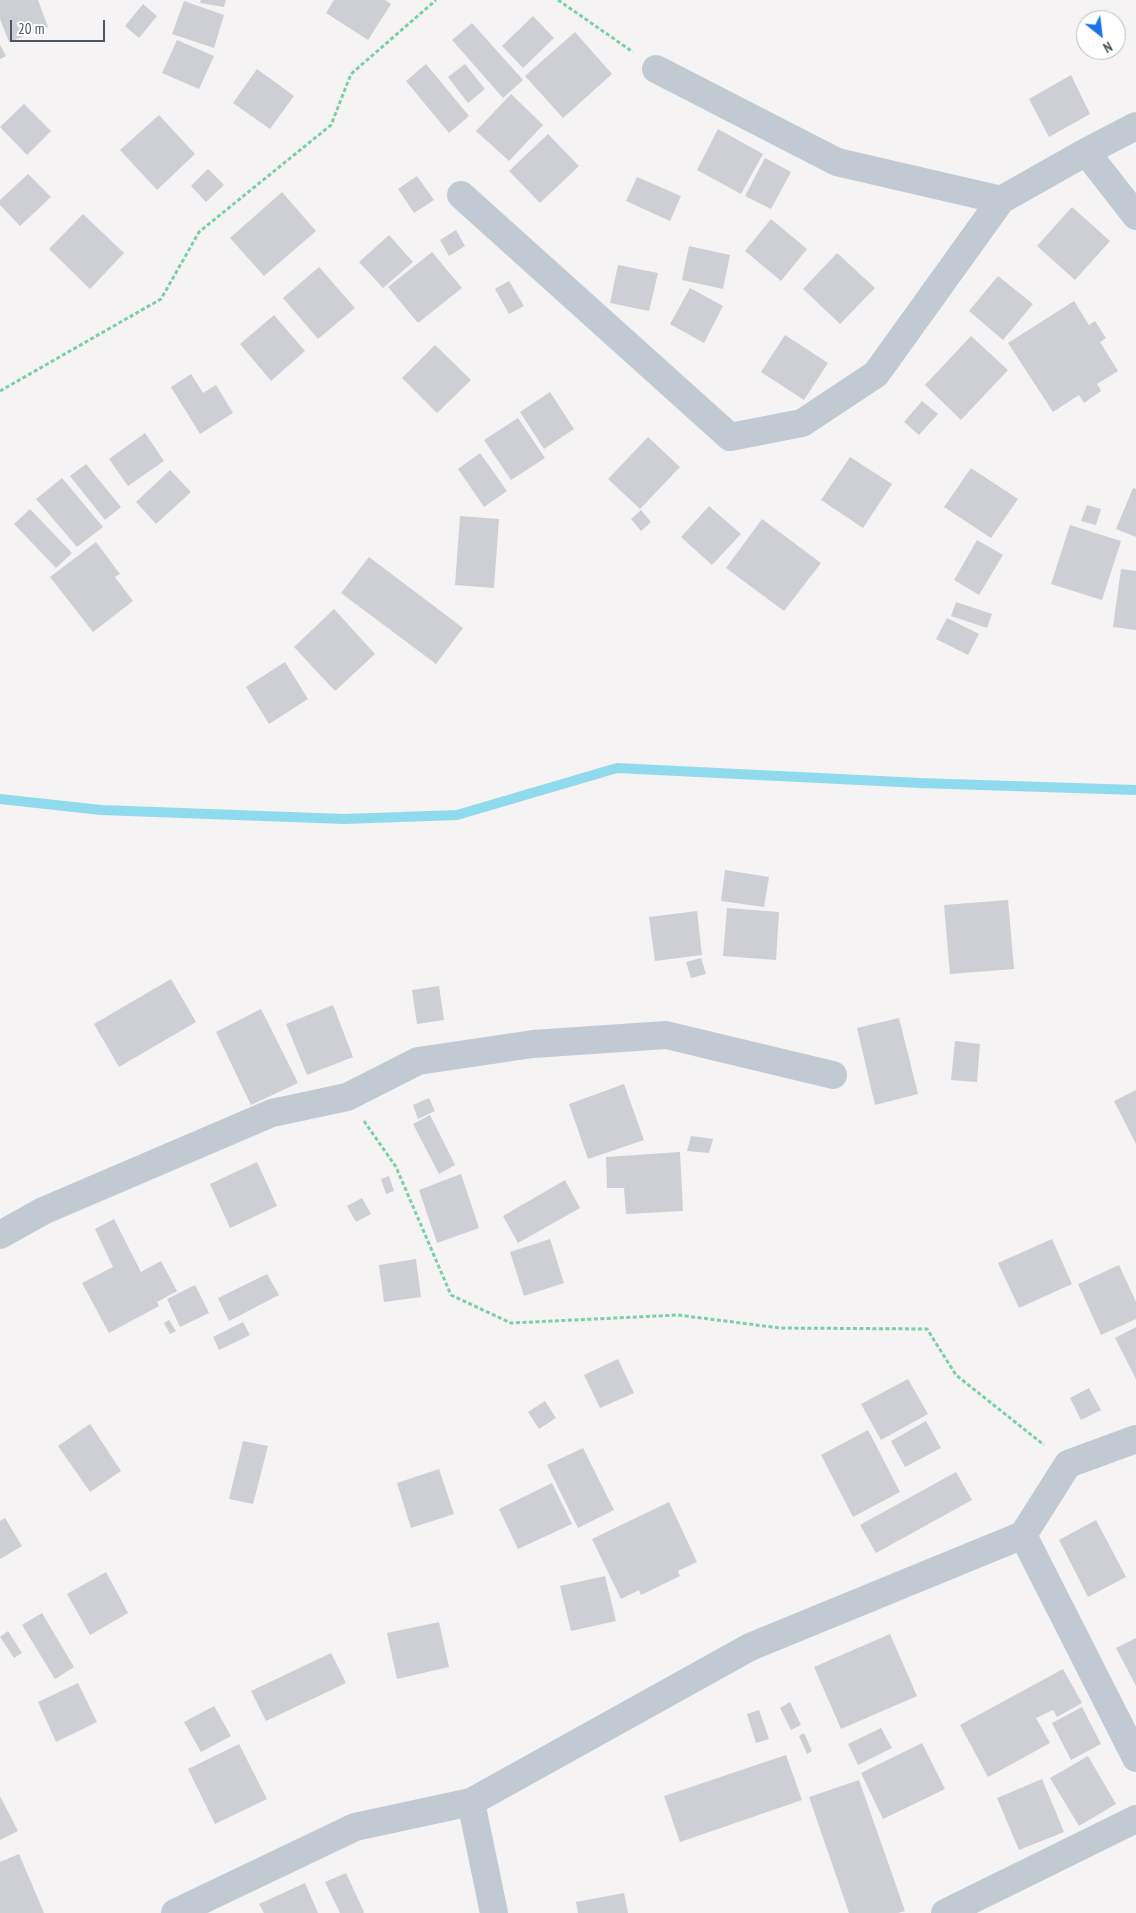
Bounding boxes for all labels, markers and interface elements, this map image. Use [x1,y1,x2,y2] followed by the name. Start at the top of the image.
[12,10,108,42] scale bar
[1076,10,1126,60] north arrow
[18,19,44,38] text: 20 m
[1100,38,1115,57] text: N

